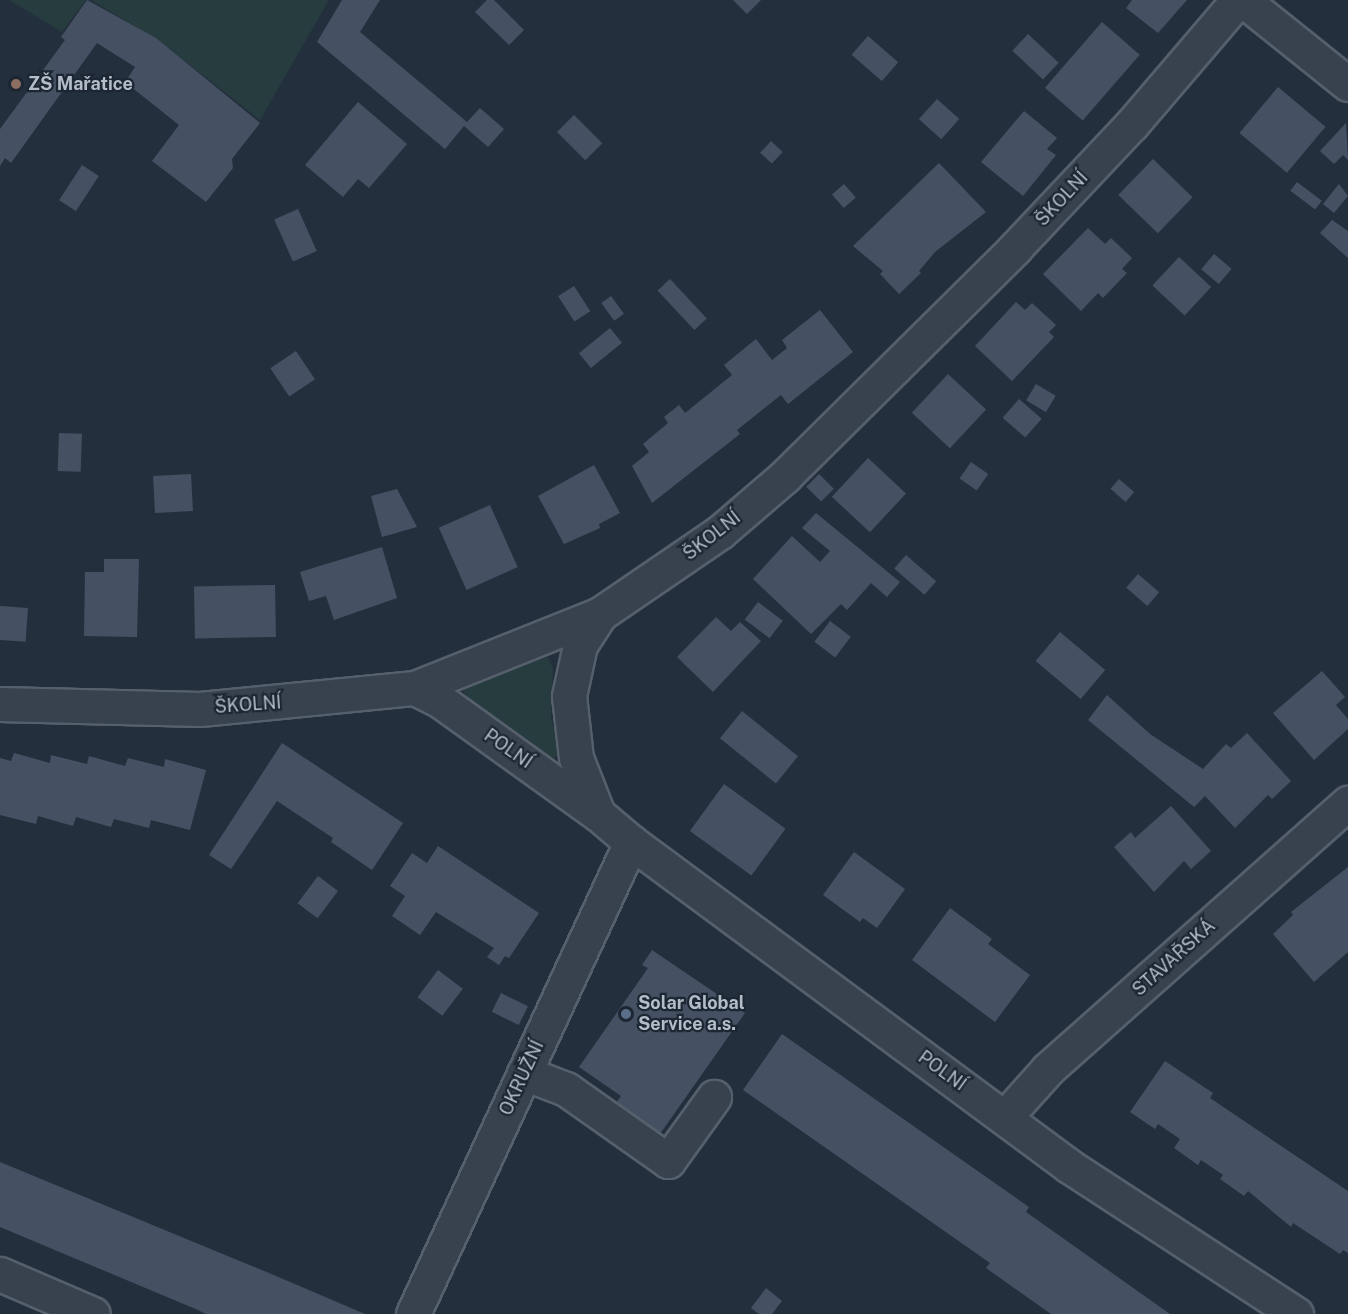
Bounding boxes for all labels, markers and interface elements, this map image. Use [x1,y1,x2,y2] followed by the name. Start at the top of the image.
[28,73,133,95] place label: ZŠ Mařatice
[9,77,23,91] marker: ZŠ Mařatice
[1031,167,1093,231] street label: ŠKOLNÍ
[679,507,745,565] street label: ŠKOLNÍ
[214,692,282,718] street label: ŠKOLNÍ
[480,725,536,773] street label: POLNÍ
[1128,915,1220,1001] street label: STAVAŘSKÁ
[638,993,745,1036] place label: Solar Global Service a.s.
[619,1007,633,1021] marker: Solar Global Service a.s.
[495,1037,549,1119] street label: OKRUŽNÍ
[914,1046,970,1096] street label: POLNÍ

